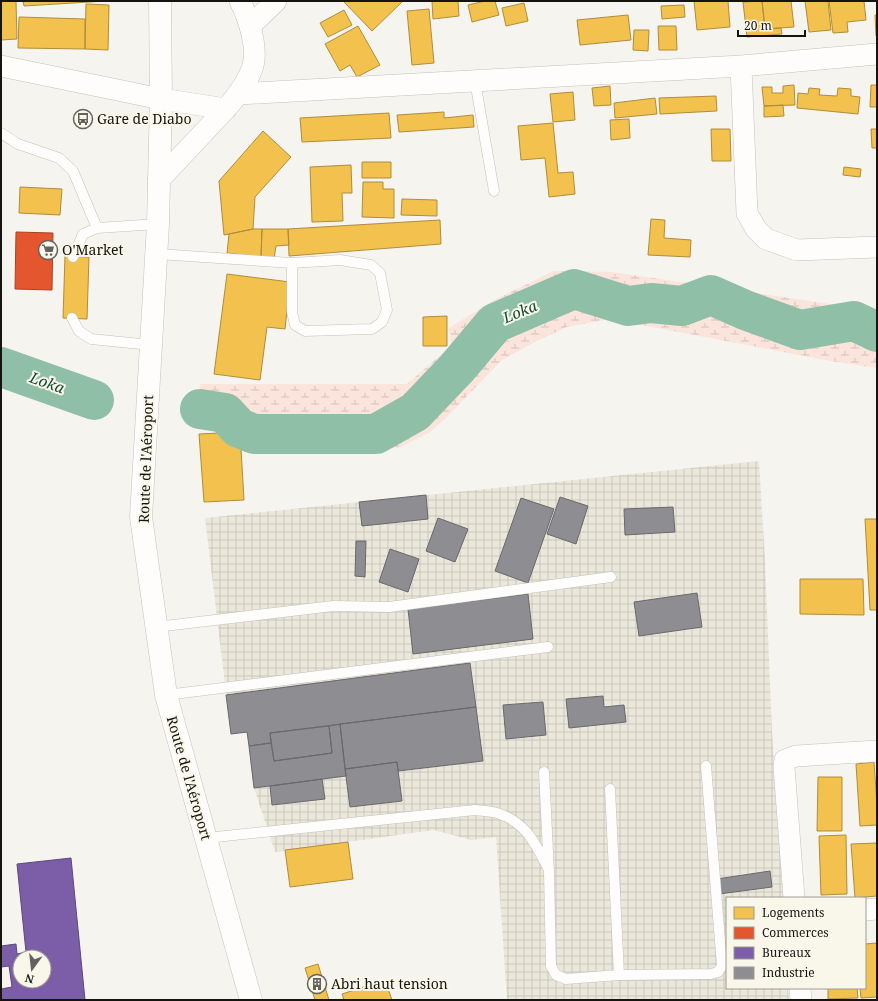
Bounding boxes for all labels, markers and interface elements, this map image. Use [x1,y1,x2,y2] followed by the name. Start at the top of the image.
[738,12,805,38] scale bar
[744,17,772,34] text: 20 m
[72,108,94,130] bus stop icon: Gare de Diabo
[97,109,192,128] place label: Gare de Diabo
[37,239,59,261] supermarket icon: O'Market
[62,240,123,259] place label: O'Market
[499,295,540,328] water label: Loka
[26,366,68,398] water label: Loka
[134,395,157,523] street label: Route de l'Aéroport
[163,714,216,842] street label: Route de l'Aéroport
[726,897,866,989] legend
[762,904,824,921] text: Logements
[762,924,829,941] text: Commerces
[762,944,811,961] text: Bureaux
[12,949,52,989] north arrow
[762,964,815,981] text: Industrie
[23,971,35,988] text: N
[306,973,328,995] building icon: Abri haut tension
[331,974,448,993] place label: Abri haut tension

